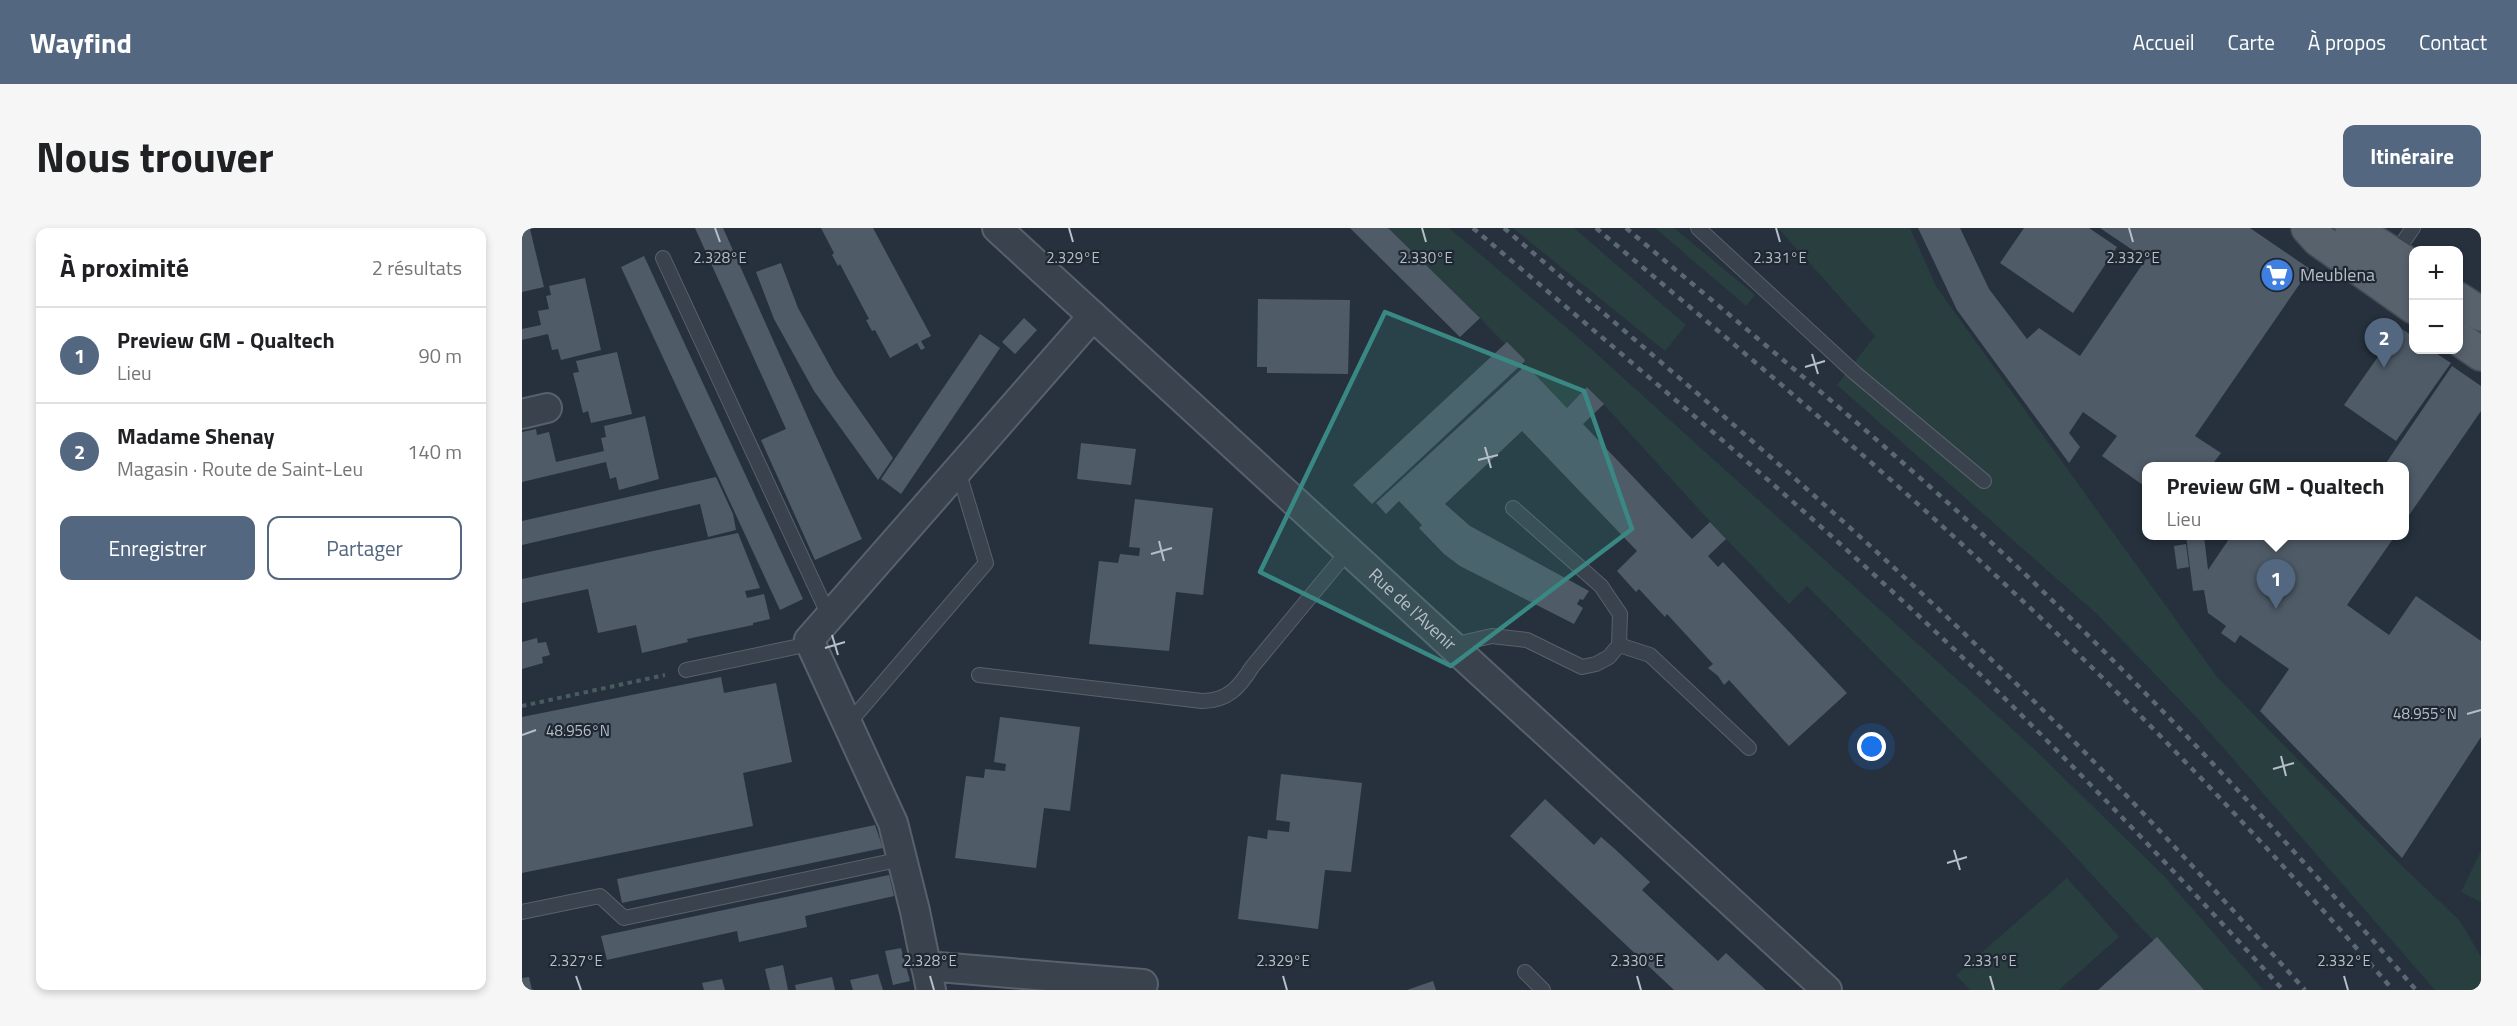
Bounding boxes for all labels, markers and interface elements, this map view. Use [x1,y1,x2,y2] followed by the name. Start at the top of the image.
[30,21,132,64] text: Wayfind
[2133,26,2195,58] text: Accueil
[2228,26,2275,58] text: Carte
[2308,26,2386,58] text: À propos
[2419,26,2487,58] text: Contact
[36,124,274,188] text: Nous trouver
[2343,125,2481,187] button: Itinéraire
[693,246,747,269] text: 2.328°E
[1046,246,1100,269] text: 2.329°E
[1399,246,1453,269] text: 2.330°E
[1753,246,1807,269] text: 2.331°E
[2106,246,2160,269] text: 2.332°E
[2409,246,2463,354] map controls
[2409,246,2463,300] button: +
[60,248,189,287] text: À proximité
[372,252,462,283] text: 2 résultats
[2259,257,2295,293] supermarket icon: Meublena
[2300,261,2375,288] place label: Meublena
[2409,300,2463,354] button: −
[2364,318,2404,368] pin: 2
[117,323,335,357] text: Preview GM - Qualtech
[74,340,85,371] text: 1
[418,340,462,371] text: 90 m
[117,357,152,388] text: Lieu
[117,419,275,453] text: Madame Shenay
[74,436,85,467] text: 2
[407,436,462,467] text: 140 m
[117,453,363,484] text: Magasin · Route de Saint-Leu
[2142,462,2409,540] popup
[2167,469,2384,503] text: Preview GM - Qualtech
[2167,503,2201,534] text: Lieu
[60,516,255,580] button: Enregistrer
[267,516,462,580] button: Partager
[2256,560,2296,609] pin: 1
[1363,561,1463,657] street label: Rue de l'Avenir
[2393,702,2457,725] text: 48.955°N
[546,719,610,742] text: 48.956°N
[1857,732,1886,761] your location
[549,949,603,972] text: 2.327°E
[903,949,957,972] text: 2.328°E
[1256,949,1310,972] text: 2.329°E
[1610,949,1664,972] text: 2.330°E
[1963,949,2017,972] text: 2.331°E
[2317,949,2371,972] text: 2.332°E

